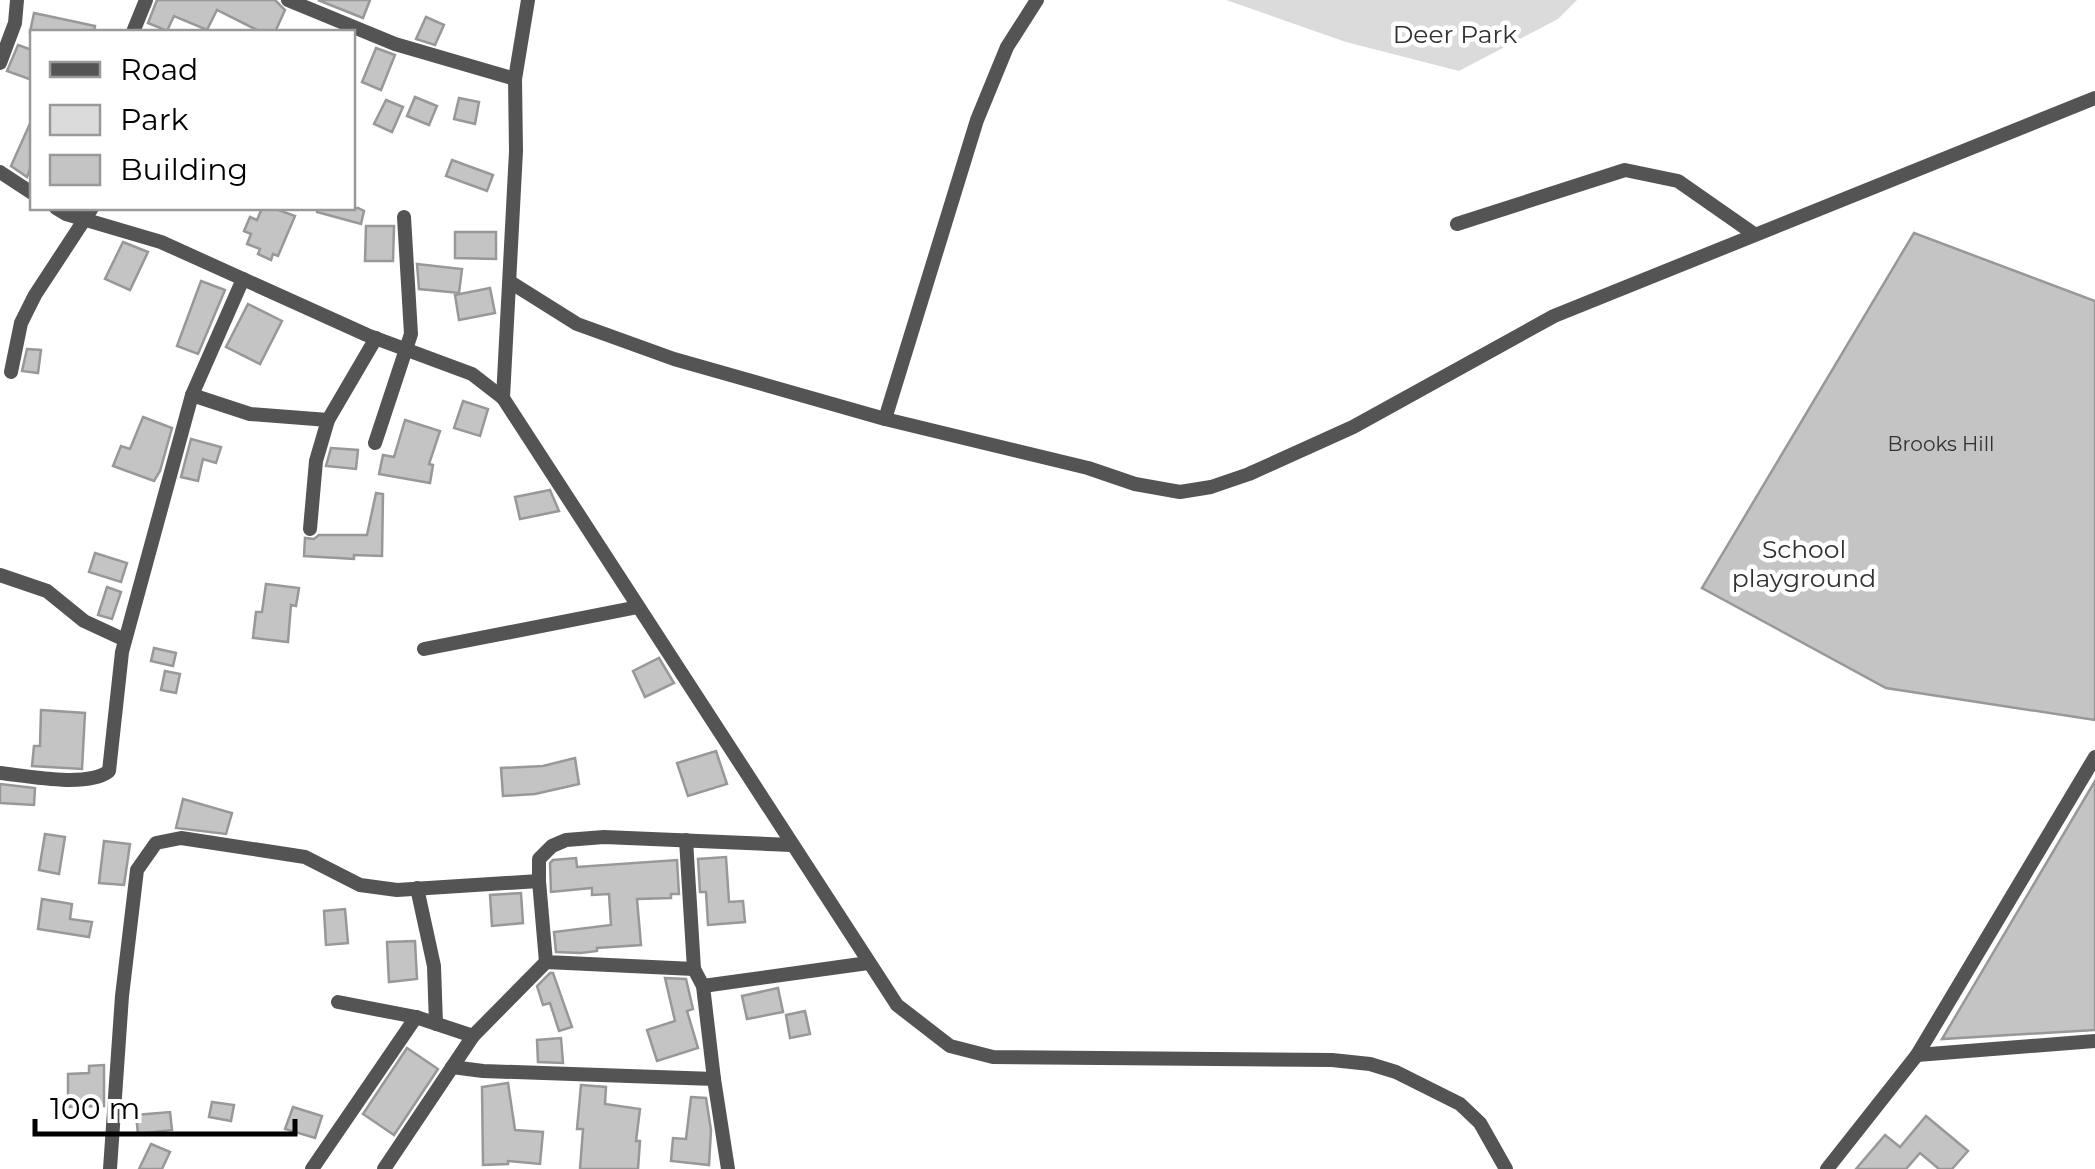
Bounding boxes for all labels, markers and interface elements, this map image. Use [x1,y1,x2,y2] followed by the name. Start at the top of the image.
[1393,19,1517,49] park label: Deer Park
[30,30,355,210] legend
[120,51,198,88] text: Road
[120,101,189,138] text: Park
[120,151,248,188] text: Building
[1888,432,1994,456] house number: Brooks Hill
[1732,534,1876,593] park label: School playground
[35,1074,295,1136] scale bar
[50,1090,140,1127] text: 100 m

